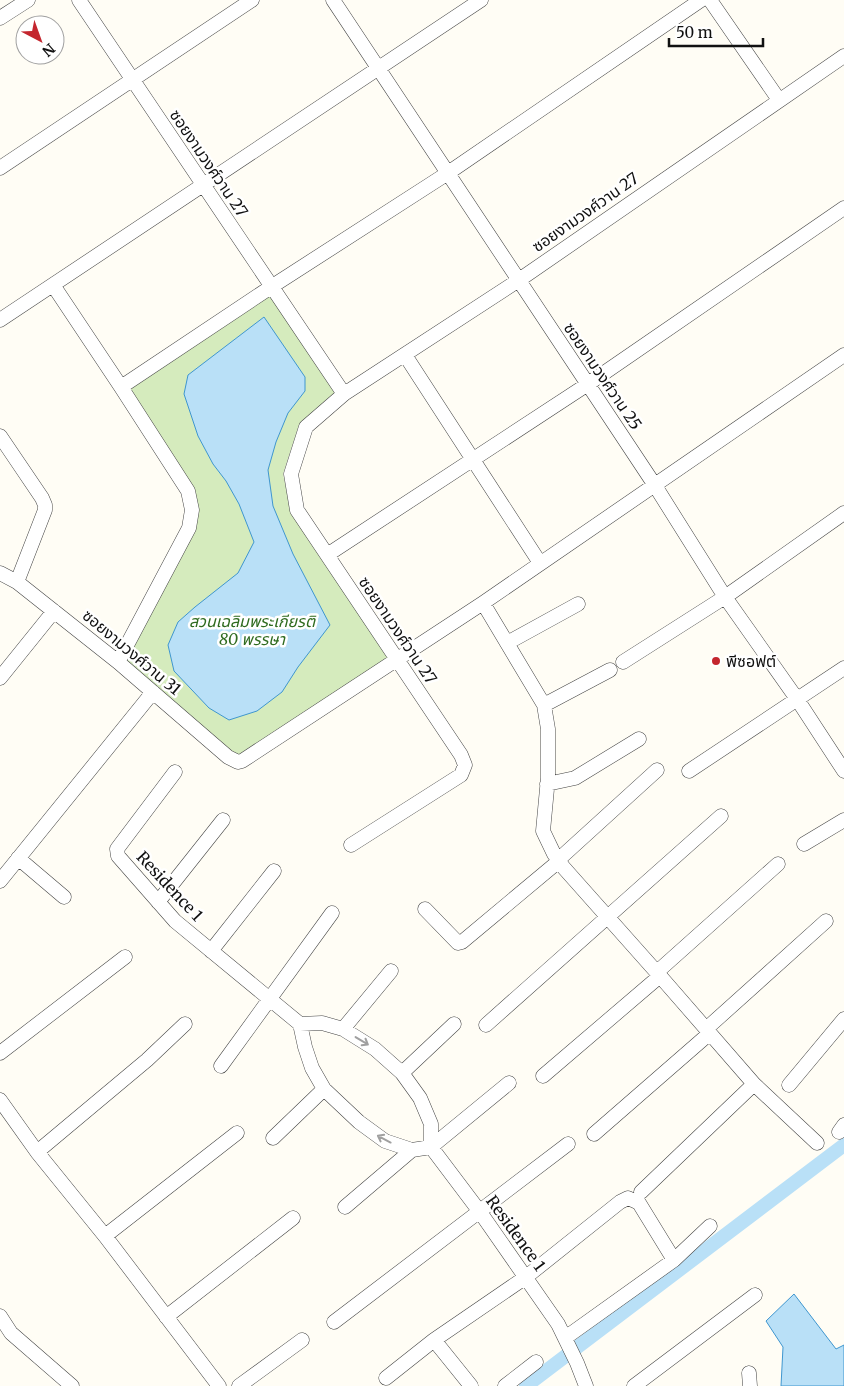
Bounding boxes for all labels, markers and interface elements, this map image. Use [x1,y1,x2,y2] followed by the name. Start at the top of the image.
[15,15,65,65] north arrow
[669,15,763,47] scale bar
[676,23,713,42] text: 50 m
[38,39,59,60] text: N
[166,106,252,220] street label: ซอยงามวงศ์วาน 27
[528,168,642,256] street label: ซอยงามวงศ์วาน 27
[560,318,646,434] street label: ซอยงามวงศ์วาน 25
[355,573,441,687] street label: ซอยงามวงศ์วาน 27
[79,605,185,699] street label: ซอยงามวงศ์วาน 31
[189,611,317,649] park label: สวนเฉลิมพระเกียรติ 80 พรรษา
[726,651,776,671] place label: พีซอฟต์
[710,655,722,667] marker: พีซอฟต์
[133,847,207,925] street label: Residence 1
[354,1036,368,1046] one-way arrow
[377,1134,392,1144] one-way arrow
[482,1191,550,1275] street label: Residence 1

